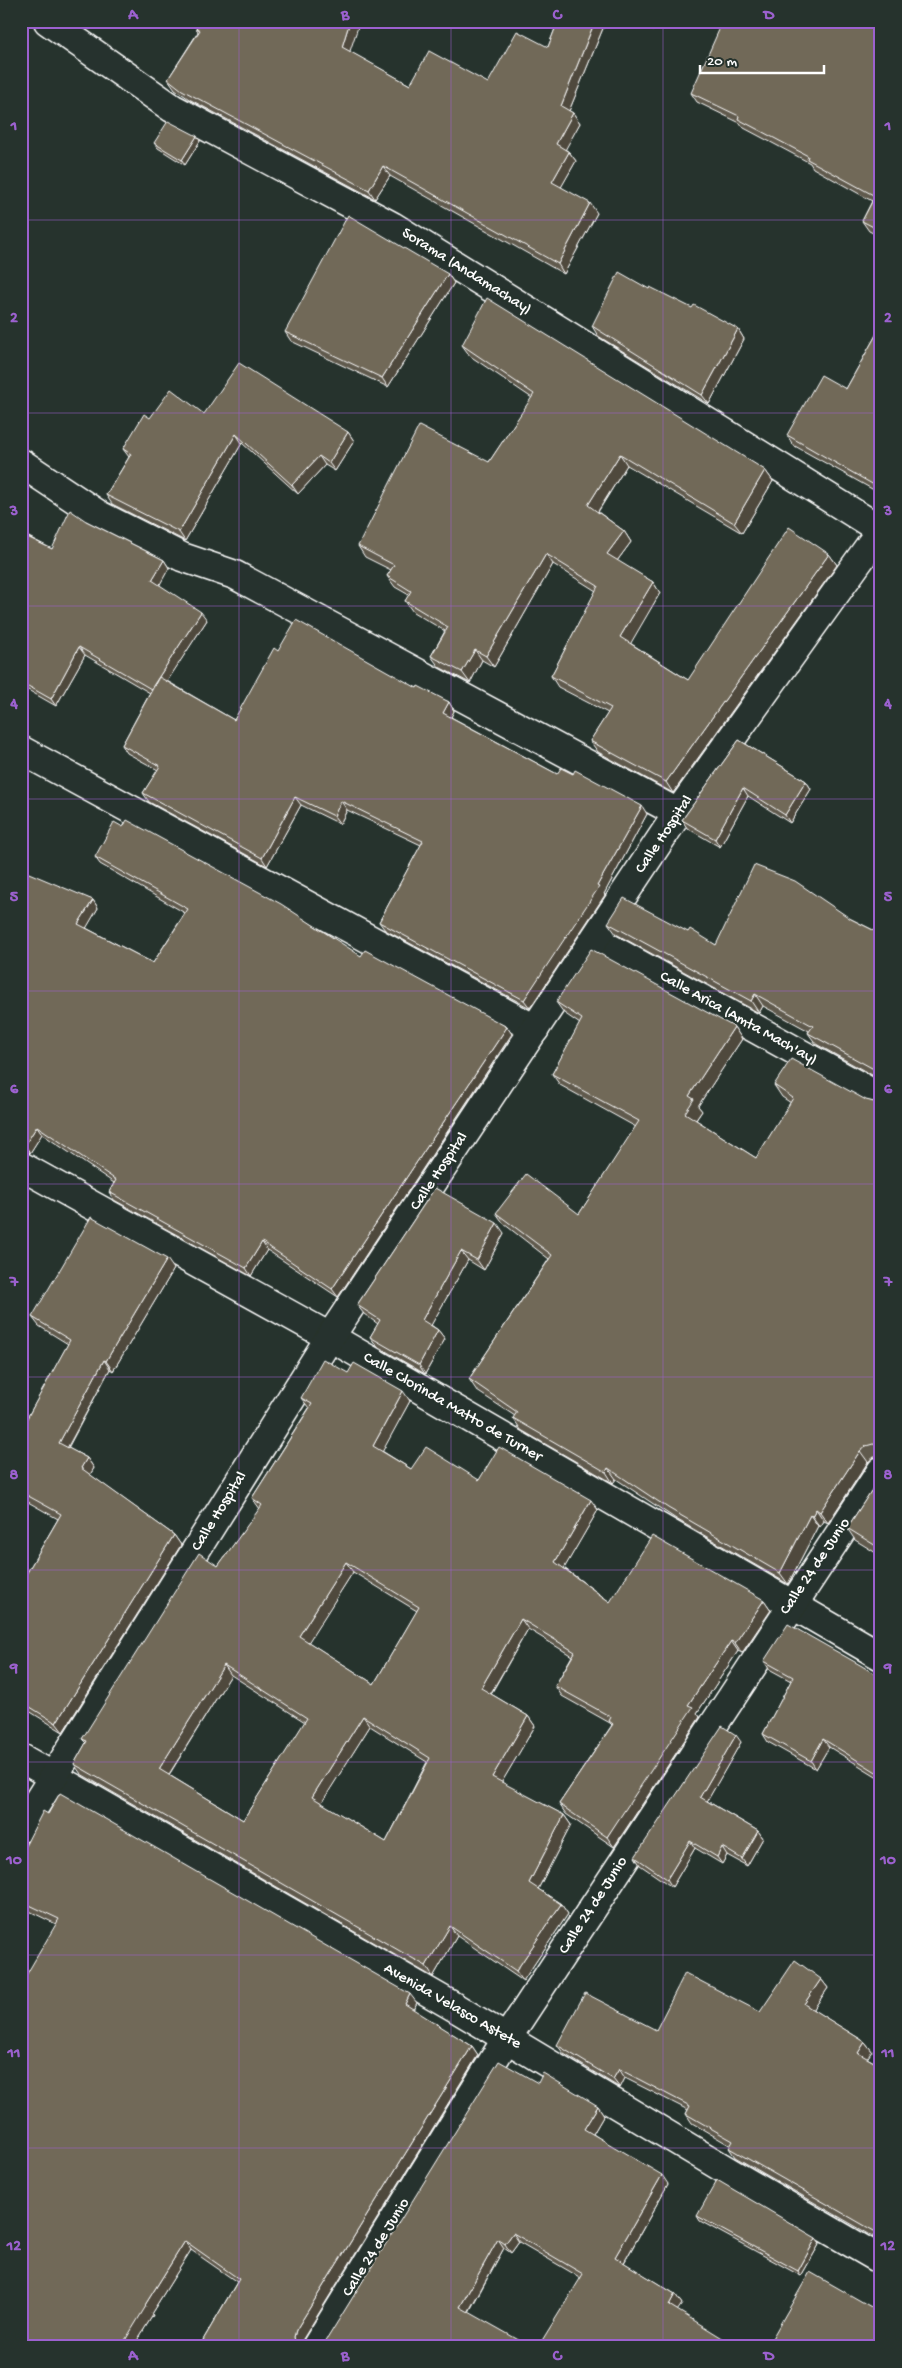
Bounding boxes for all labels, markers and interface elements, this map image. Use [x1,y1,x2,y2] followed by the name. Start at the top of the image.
[127,7,139,26] text: A
[340,7,350,26] text: B
[552,7,563,26] text: C
[762,7,775,26] text: D
[700,42,823,74] scale bar
[707,53,737,71] text: 20 m
[10,118,17,137] text: 1
[884,118,891,137] text: 1
[397,224,535,320] street label: Sorama (Andamachay)
[10,310,18,329] text: 2
[884,310,892,329] text: 2
[9,503,18,522] text: 3
[883,503,892,522] text: 3
[9,696,18,715] text: 4
[883,696,892,715] text: 4
[632,792,698,878] street label: Calle Hospital
[10,889,19,908] text: 5
[884,889,893,908] text: 5
[656,968,820,1070] street label: Calle Arica (Amta Mach'ay)
[10,1081,19,1100] text: 6
[884,1081,893,1100] text: 6
[407,1129,473,1215] street label: Calle Hospital
[9,1274,19,1293] text: 7
[883,1274,893,1293] text: 7
[359,1349,546,1468] street label: Calle Clorinda Matto de Turner
[10,1467,19,1486] text: 8
[884,1467,893,1486] text: 8
[188,1469,252,1555] street label: Calle Hospital
[777,1515,855,1619] street label: Calle 24 de Junio
[9,1660,18,1679] text: 9
[883,1660,892,1679] text: 9
[5,1852,22,1871] text: 10
[879,1852,896,1871] text: 10
[555,1854,633,1958] street label: Calle 24 de Junio
[380,1960,525,2055] street label: Avenida Velasco Astete
[7,2045,20,2064] text: 11
[881,2045,894,2064] text: 11
[339,2195,415,2301] street label: Calle 24 de Junio
[6,2238,21,2257] text: 12
[880,2238,895,2257] text: 12
[127,2348,139,2367] text: A
[340,2348,350,2367] text: B
[552,2348,563,2367] text: C
[762,2348,775,2367] text: D

